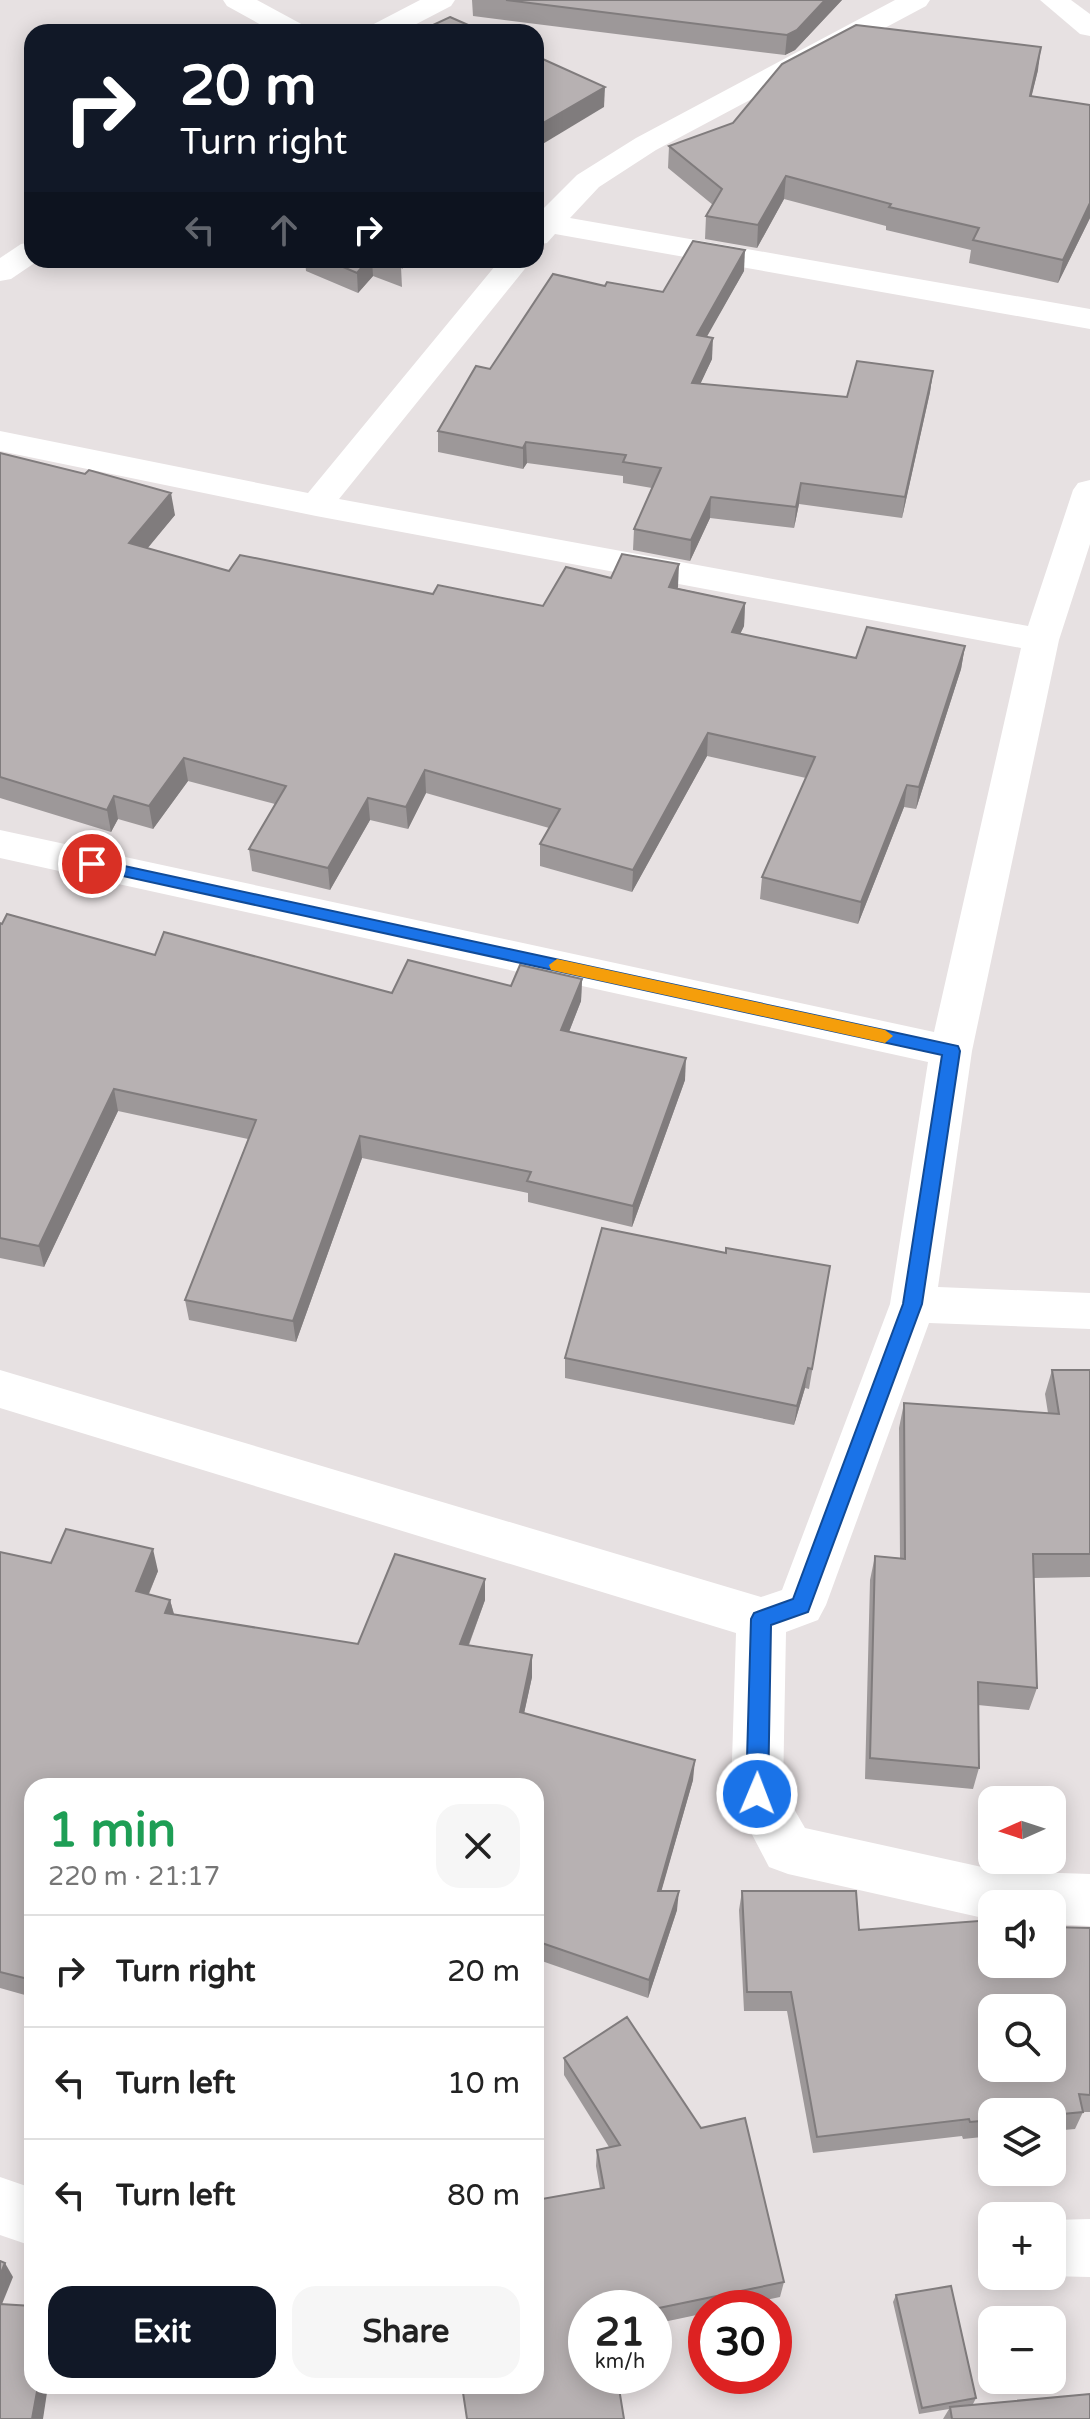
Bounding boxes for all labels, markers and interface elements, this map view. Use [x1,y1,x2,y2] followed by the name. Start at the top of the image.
[180,53,316,120] text: 20 m
[48,56,152,160] icon: right
[180,121,347,164] text: Turn right
[178,208,222,252] icon: left
[262,208,306,252] icon: ahead
[346,208,390,252] icon: right
[58,830,126,898] pin
[70,842,114,886] icon: arrive
[715,1752,799,1836] position arrow
[978,1786,1066,1874] north arrow
[978,1786,1066,2394] map controls
[48,1802,176,1860] text: 1 min
[436,1804,520,1888] button: close
[48,1861,220,1892] text: 220 m · 21:17
[978,1890,1066,1978] button: sound
[48,1949,92,1993] icon: right
[116,1953,256,1990] text: Turn right
[447,1953,520,1990] text: 20 m
[978,1994,1066,2082] button: search
[48,2061,92,2105] icon: left
[116,2065,235,2102] text: Turn left
[447,2065,520,2102] text: 10 m
[978,2098,1066,2186] button: layers
[48,2173,92,2217] icon: left
[116,2177,235,2214] text: Turn left
[447,2177,520,2214] text: 80 m
[978,2202,1066,2290] button: +
[48,2286,276,2378] button: Exit
[292,2286,520,2378] button: Share
[688,2290,792,2394] speed limit sign: 30
[978,2306,1066,2394] button: −
[595,2308,645,2356] text: 21
[595,2350,645,2374] text: km/h

